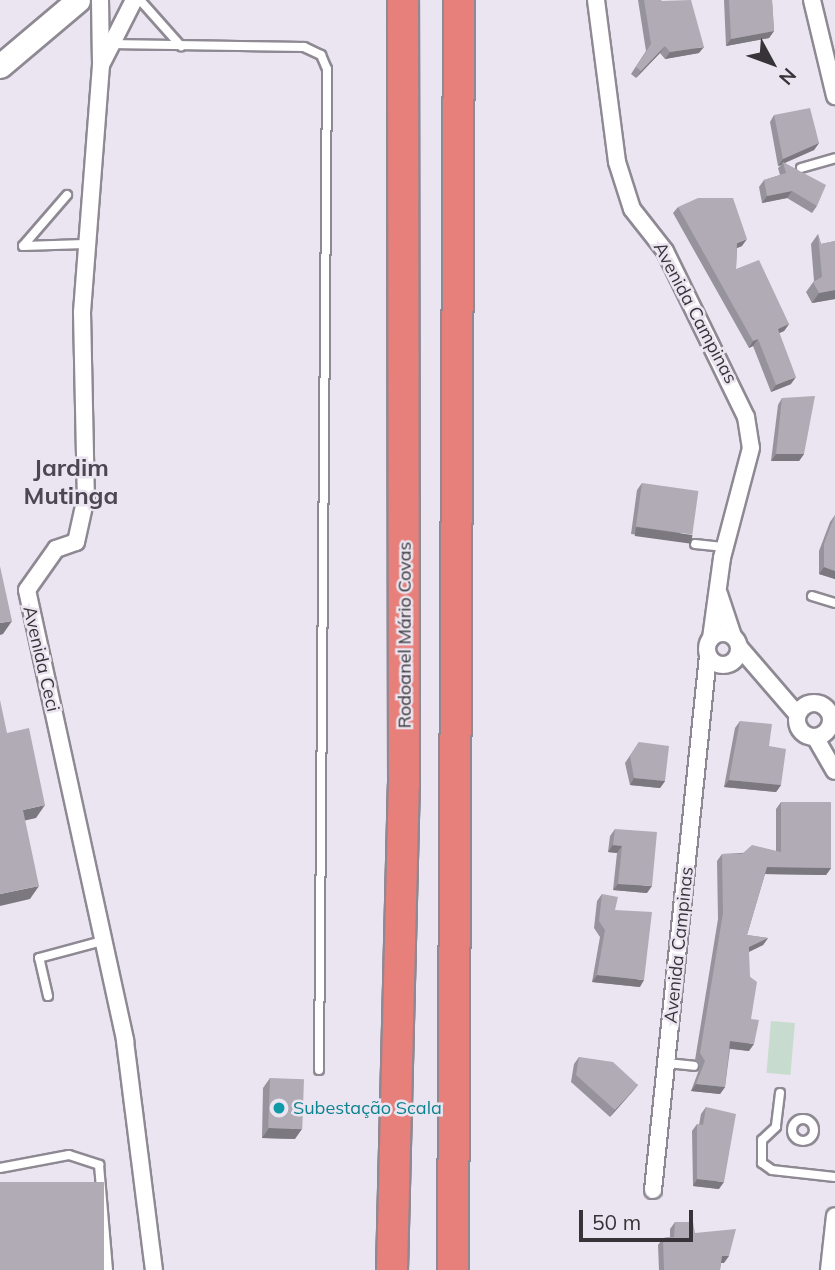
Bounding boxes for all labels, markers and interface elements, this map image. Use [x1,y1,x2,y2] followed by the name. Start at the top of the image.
[737,28,807,98] north arrow
[774,63,802,90] text: N
[649,239,741,387] street label: Avenida Campinas
[24,454,118,510] district label: Jardim Mutinga
[394,542,416,728] street label: Rodoanel Mário Covas
[18,604,64,714] street label: Avenida Ceci
[660,866,698,1024] street label: Avenida Campinas
[293,1097,442,1119] place label: Subestação Scala
[271,1100,287,1116] marker: Subestação Scala
[583,1196,697,1240] scale bar
[592,1209,641,1235] text: 50 m

